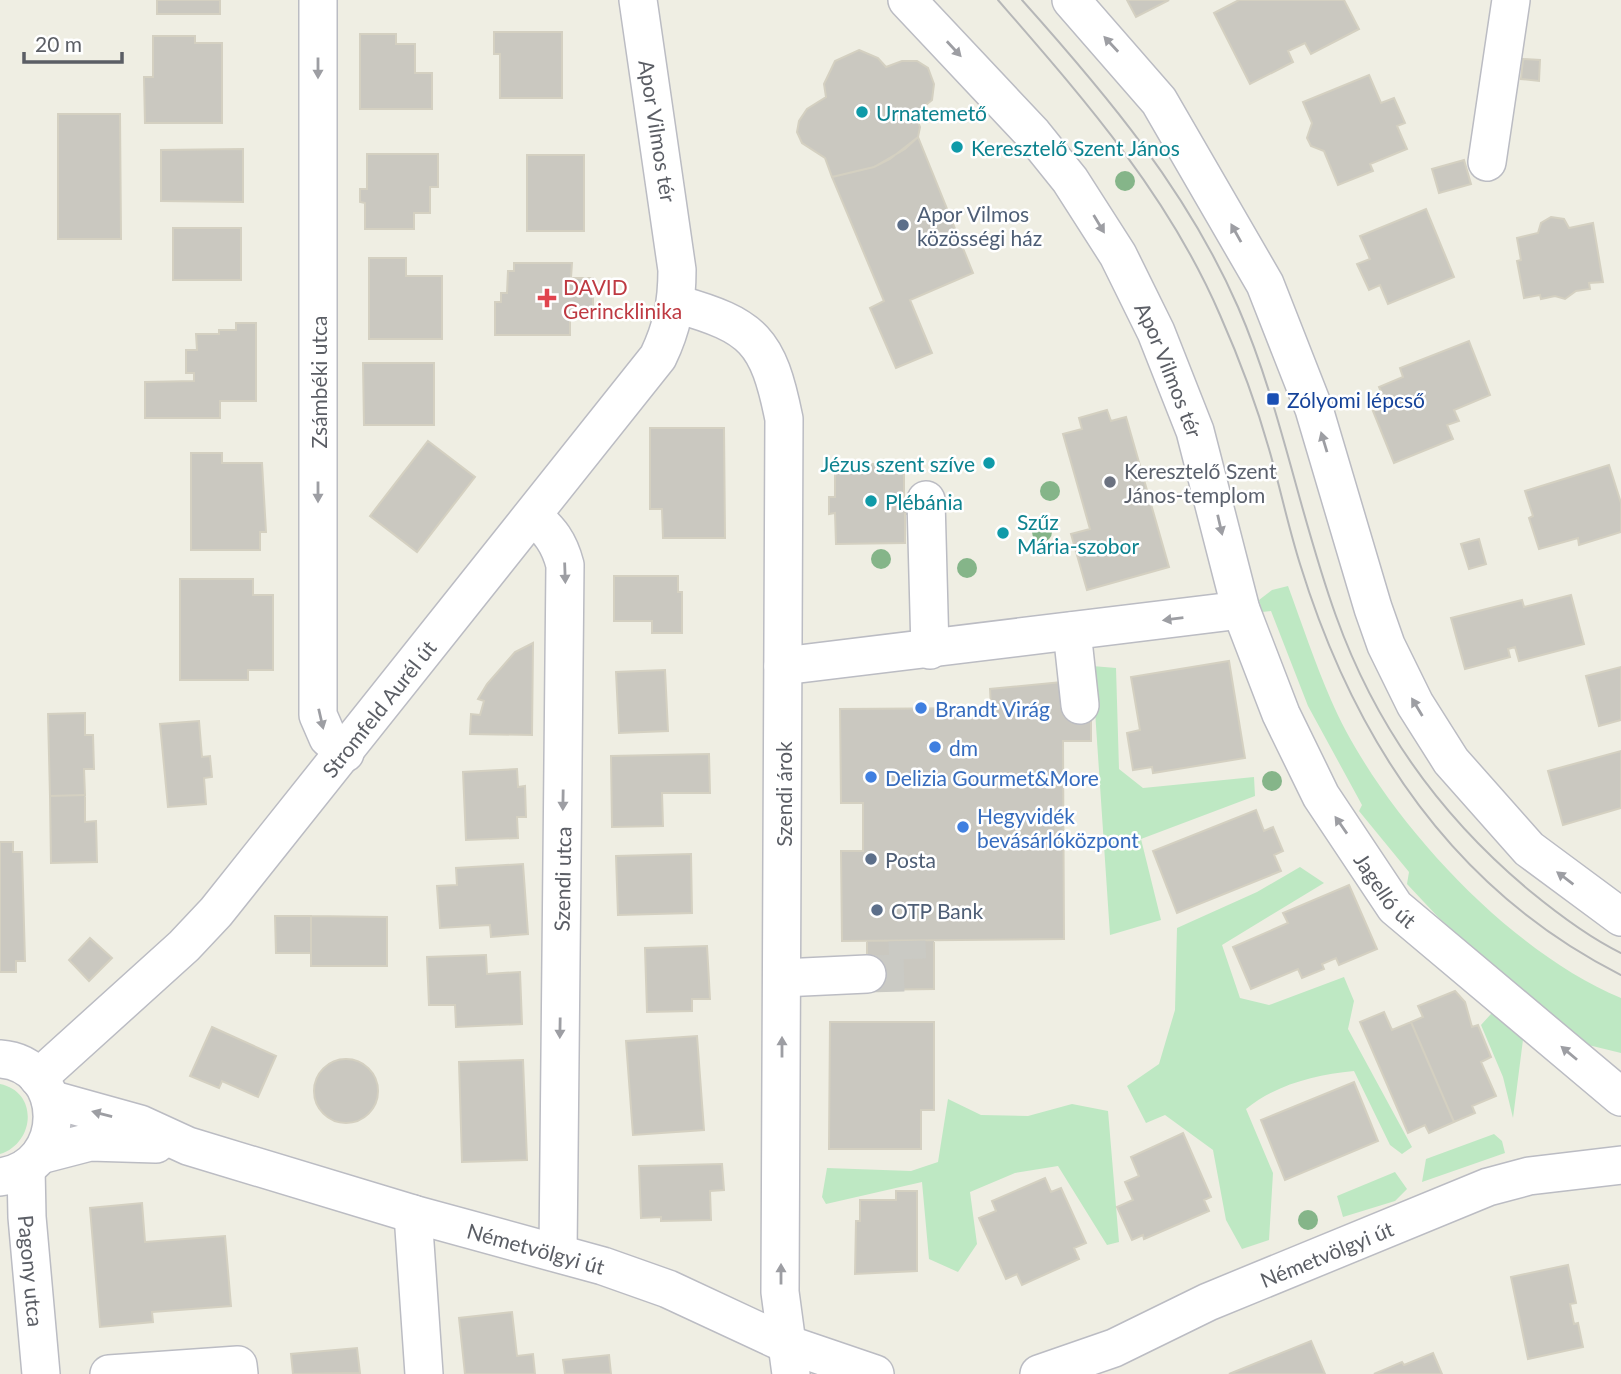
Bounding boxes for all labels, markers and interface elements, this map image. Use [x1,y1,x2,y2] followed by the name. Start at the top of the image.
[24,21,122,65] scale bar
[35,31,82,56] text: 20 m
[1104,36,1120,53] one-way arrow
[946,40,962,57] one-way arrow
[312,57,324,79] one-way arrow
[634,58,682,204] street label: Apor Vilmos tér
[876,100,987,125] place label: Urnatemető
[854,104,870,120] marker: Urnatemető
[971,135,1180,160] place label: Keresztelő Szent János
[949,139,965,155] marker: Keresztelő Szent János
[917,201,1042,250] place label: Apor Vilmos közösségi ház
[1093,214,1106,233] one-way arrow
[895,217,911,233] marker: Apor Vilmos közösségi ház
[1230,223,1242,242] one-way arrow
[563,274,682,323] place label: DAVID Gerincklinika
[537,288,557,308] marker: DAVID Gerincklinika
[1131,298,1209,440] street label: Apor Vilmos tér
[306,316,331,448] street label: Zsámbéki utca
[1287,387,1425,412] place label: Zólyomi lépcső
[1265,391,1281,407] marker: Zólyomi lépcső
[1319,431,1329,452] one-way arrow
[821,451,975,476] place label: Jézus szent szíve
[981,455,997,471] marker: Jézus szent szíve
[1124,458,1277,507] place label: Keresztelő Szent János-templom
[1102,474,1118,490] marker: Keresztelő Szent János-templom
[312,481,324,503] one-way arrow
[885,489,963,514] place label: Plébánia
[863,493,879,509] marker: Plébánia
[1017,509,1140,558] place label: Szűz Mária-szobor
[1215,514,1226,536] one-way arrow
[995,525,1011,541] marker: Szűz Mária-szobor
[559,562,570,584] one-way arrow
[1162,613,1184,624] one-way arrow
[316,634,441,782] street label: Stromfeld Aurél út
[935,696,1050,721] place label: Brandt Virág
[1411,698,1423,717] one-way arrow
[913,700,929,716] marker: Brandt Virág
[315,708,326,730] one-way arrow
[949,735,978,760] place label: dm
[927,739,943,755] marker: dm
[771,741,796,847] street label: Szendi árok
[885,765,1099,790] place label: Delizia Gourmet&More
[863,769,879,785] marker: Delizia Gourmet&More
[557,789,569,811] one-way arrow
[977,803,1139,852] place label: Hegyvidék bevásárlóközpont
[1334,816,1348,834] one-way arrow
[955,819,971,835] marker: Hegyvidék bevásárlóközpont
[549,826,575,932] street label: Szendi utca
[885,847,936,872] place label: Posta
[1350,848,1422,933] street label: Jagelló út
[863,851,879,867] marker: Posta
[1556,871,1574,885] one-way arrow
[891,898,984,923] place label: OTP Bank
[869,902,885,918] marker: OTP Bank
[555,1017,566,1039] one-way arrow
[776,1036,788,1058] one-way arrow
[1560,1045,1578,1061] one-way arrow
[91,1108,113,1119] one-way arrow
[14,1214,49,1328] street label: Pagony utca
[1256,1215,1397,1292] street label: Németvölgyi út
[465,1217,608,1279] street label: Németvölgyi út
[775,1263,786,1285] one-way arrow

